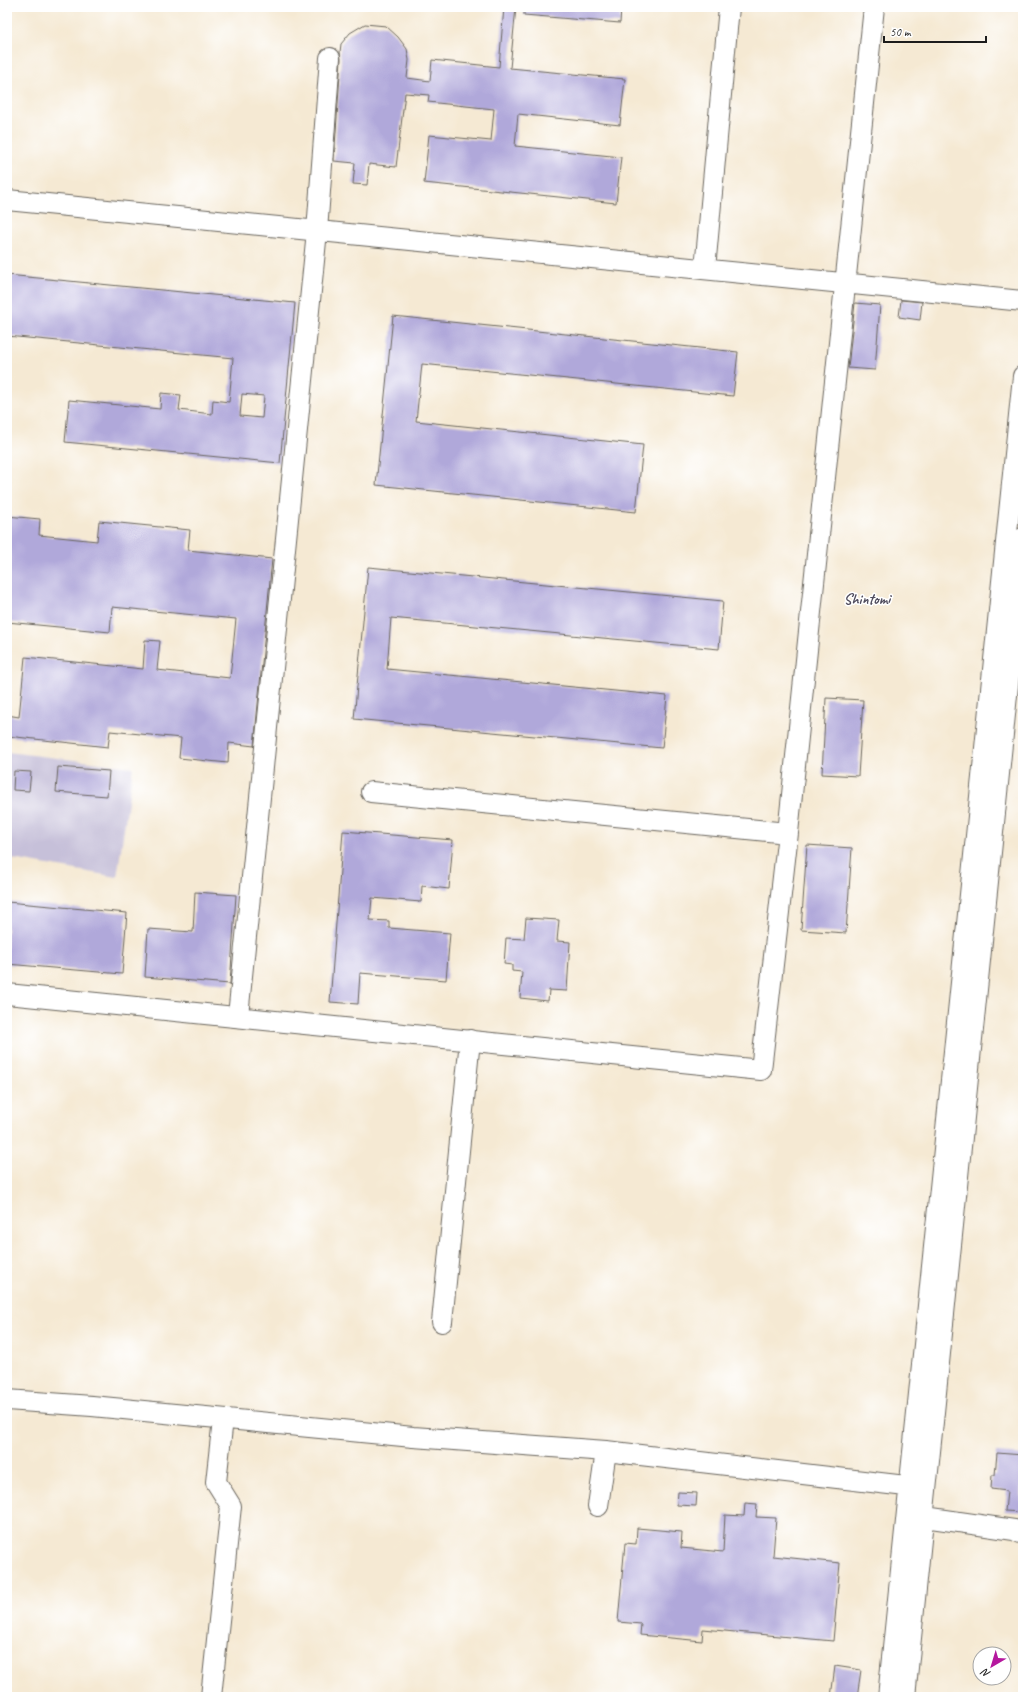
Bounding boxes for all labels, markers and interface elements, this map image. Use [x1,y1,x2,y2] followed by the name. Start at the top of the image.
[884,18,986,44] scale bar
[890,24,912,40] text: 50 m
[844,590,892,609] district label: Shintomi
[972,1646,1012,1686] north arrow
[977,1665,993,1681] text: N

